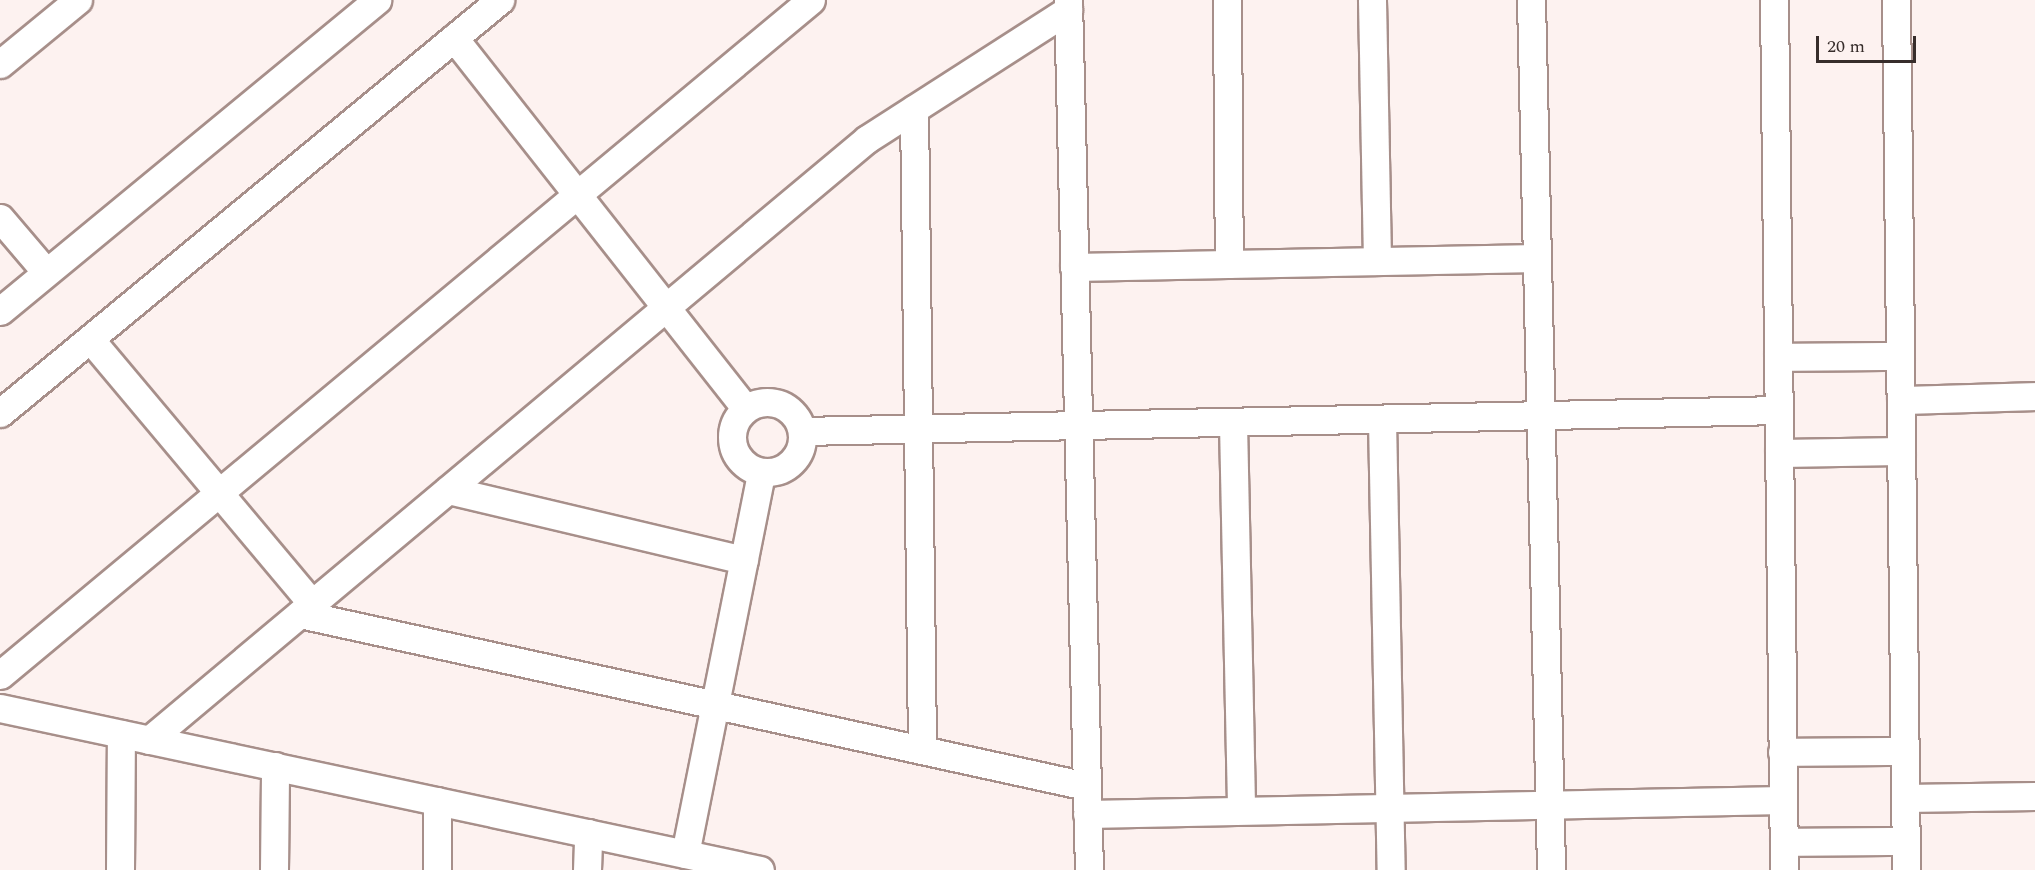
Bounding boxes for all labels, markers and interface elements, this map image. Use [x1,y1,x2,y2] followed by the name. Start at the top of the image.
[1819,24,1920,62] scale bar
[1827,33,1865,60] text: 20 m

